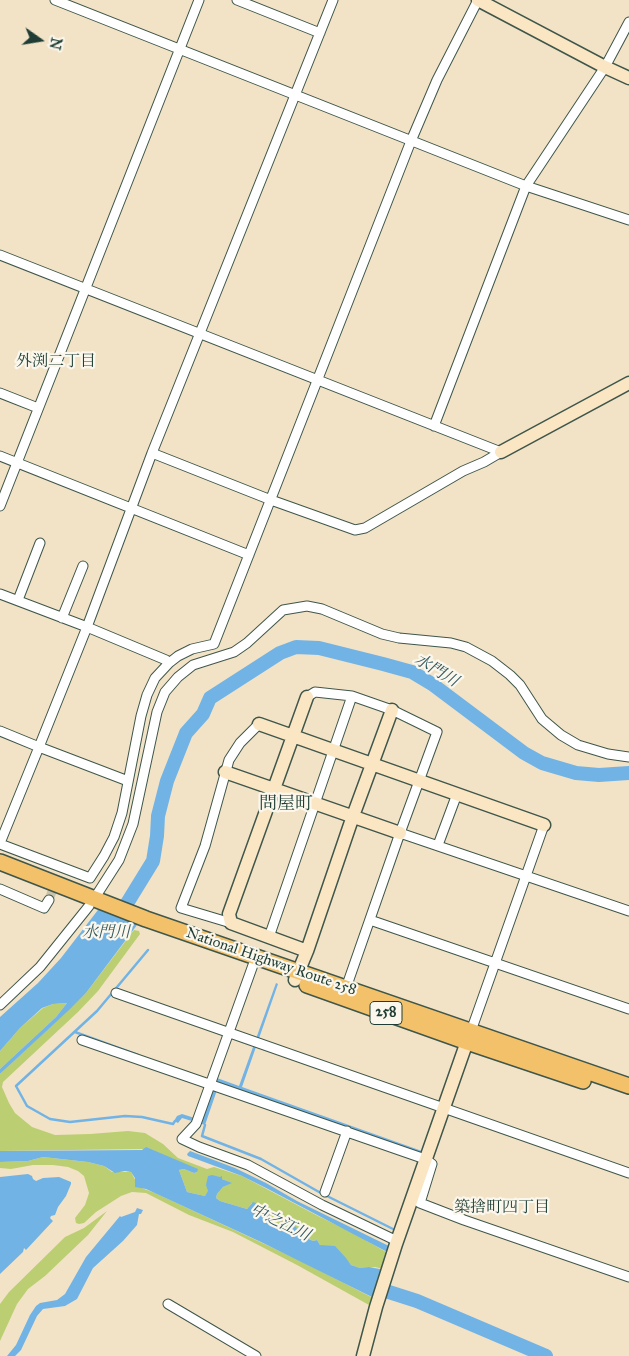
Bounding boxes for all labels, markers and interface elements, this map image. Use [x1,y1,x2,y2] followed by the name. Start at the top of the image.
[15,15,65,65] north arrow
[45,36,65,51] text: N
[16,352,96,372] district label: 外渕二丁目
[410,650,462,692] water label: 水門川
[259,794,313,816] district label: 問屋町
[82,923,130,943] water label: 水門川
[183,924,359,1000] street label: National Highway Route 258
[370,1001,402,1024] road number: 258
[454,1198,550,1218] district label: 築捨町四丁目
[247,1200,313,1246] water label: 中之江川

